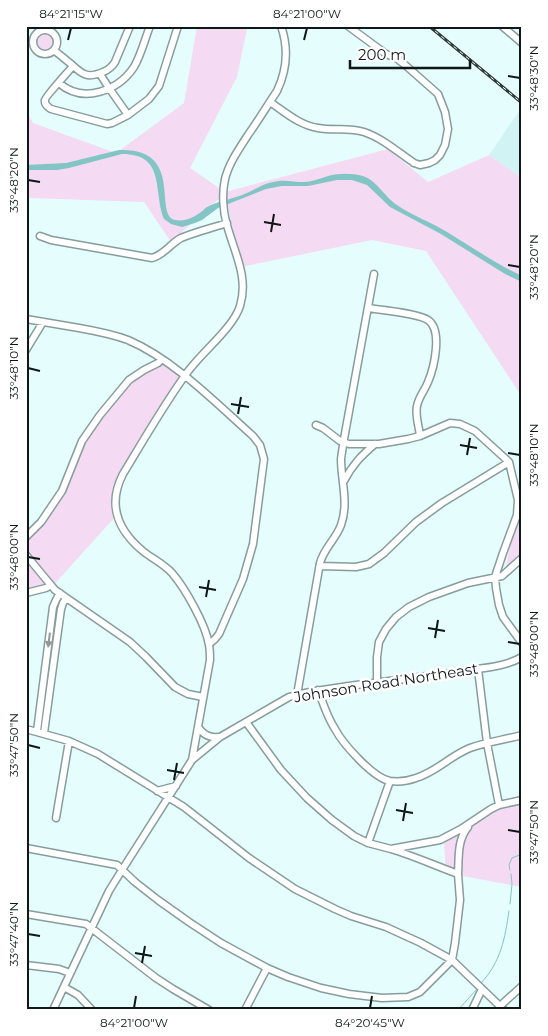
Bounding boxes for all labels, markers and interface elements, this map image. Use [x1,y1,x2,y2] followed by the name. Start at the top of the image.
[39,6,103,21] text: 84°21'15"W
[273,6,341,21] text: 84°21'00"W
[350,38,470,70] scale bar
[358,45,406,64] text: 200 m
[526,45,541,111] text: 33°48'30"N
[6,147,21,213] text: 33°48'20"N
[526,234,541,300] text: 33°48'20"N
[6,336,21,400] text: 33°48'10"N
[526,423,541,487] text: 33°48'10"N
[6,524,21,590] text: 33°48'00"N
[526,611,541,677] text: 33°48'00"N
[45,632,53,648] one-way arrow
[291,659,479,707] street label: Johnson Road Northeast
[6,713,21,777] text: 33°47'50"N
[526,800,541,864] text: 33°47'50"N
[6,902,21,966] text: 33°47'40"N
[100,1015,168,1030] text: 84°21'00"W
[335,1015,405,1030] text: 84°20'45"W

